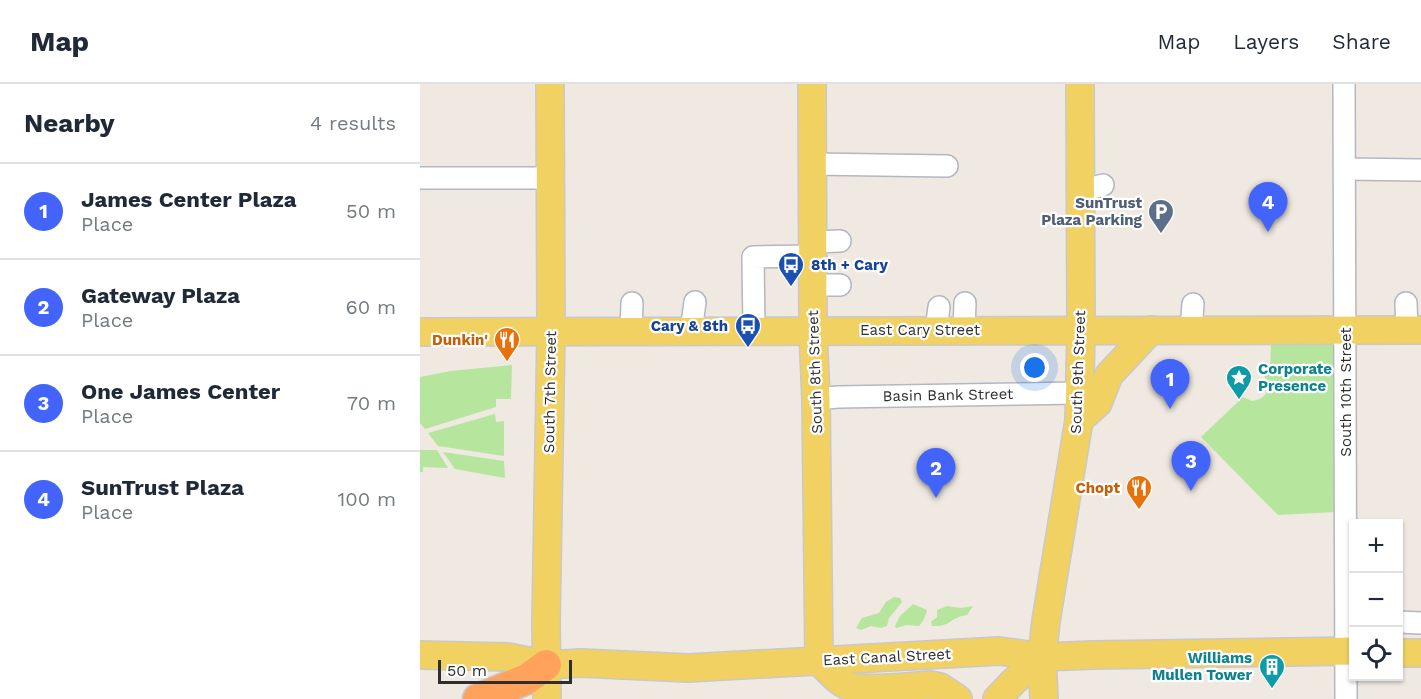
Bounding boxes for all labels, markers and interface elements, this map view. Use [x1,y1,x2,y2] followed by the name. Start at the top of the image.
[30,25,89,58] text: Map
[1157,29,1200,54] text: Map
[1233,29,1299,54] text: Layers
[1332,29,1391,54] text: Share
[24,108,115,138] text: Nearby
[310,111,396,135] text: 4 results
[1248,182,1288,232] pin: 4
[81,187,297,212] text: James Center Plaza
[1041,194,1143,229] place label: SunTrust Plaza Parking
[1146,197,1176,235] parking icon: SunTrust Plaza Parking
[39,199,48,223] text: 1
[346,199,396,223] text: 50 m
[81,212,133,236] text: Place
[776,250,806,288] bus stop icon: 8th + Cary
[811,256,888,274] place label: 8th + Cary
[81,283,240,308] text: Gateway Plaza
[38,295,49,319] text: 2
[346,295,396,319] text: 60 m
[81,308,133,332] text: Place
[804,309,826,434] street label: South 8th Street
[1067,309,1089,434] street label: South 9th Street
[733,311,763,349] bus stop icon: Cary & 8th
[651,317,728,335] place label: Cary & 8th
[860,321,981,339] street label: East Cary Street
[492,325,522,363] restaurant icon: Dunkin'
[1337,327,1355,457] street label: South 10th Street
[540,330,560,453] street label: South 7th Street
[432,331,488,349] place label: Dunkin'
[1020,353,1049,382] your location
[1150,360,1190,409] pin: 1
[1258,360,1332,395] place label: Corporate Presence
[1224,363,1254,401] place icon: Corporate Presence
[81,379,280,404] text: One James Center
[883,385,1014,405] street label: Basin Bank Street
[38,391,49,415] text: 3
[347,391,396,415] text: 70 m
[81,404,133,428] text: Place
[1172,442,1210,491] pin: 3
[916,448,956,498] pin: 2
[1124,473,1154,511] restaurant icon: Chopt
[81,475,244,500] text: SunTrust Plaza
[1076,479,1120,497] place label: Chopt
[37,487,50,511] text: 4
[337,487,396,511] text: 100 m
[81,500,133,524] text: Place
[1349,519,1403,681] map controls
[1349,519,1403,573] button: +
[1349,573,1403,627] button: −
[1349,627,1403,681] button: locate
[822,645,952,669] street label: East Canal Street
[1152,649,1253,684] place label: Williams Mullen Tower
[1257,652,1287,690] building icon: Williams Mullen Tower
[438,657,572,684] scale bar
[447,661,487,680] text: 50 m

